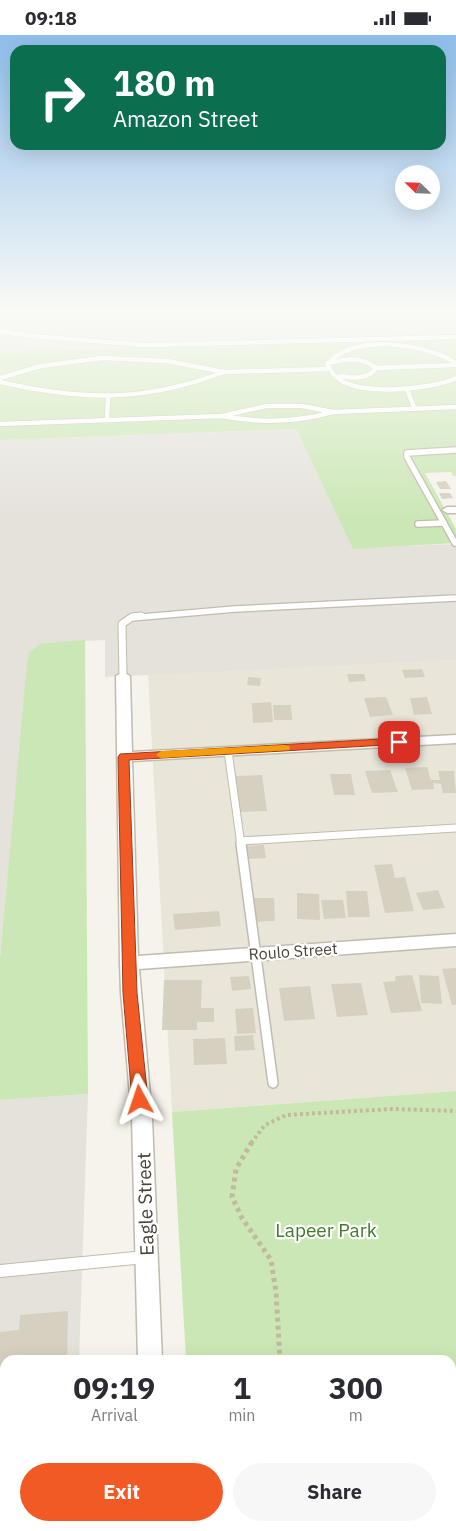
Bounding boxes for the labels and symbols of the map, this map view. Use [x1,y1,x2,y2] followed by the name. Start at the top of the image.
[395,165,440,210] north arrow
[378,721,420,763] pin
[248,938,338,964] street label: Roulo Street
[113,1073,165,1125] position arrow
[131,1152,159,1256] street label: Eagle Street
[275,1218,377,1242] park label: Lapeer Park

